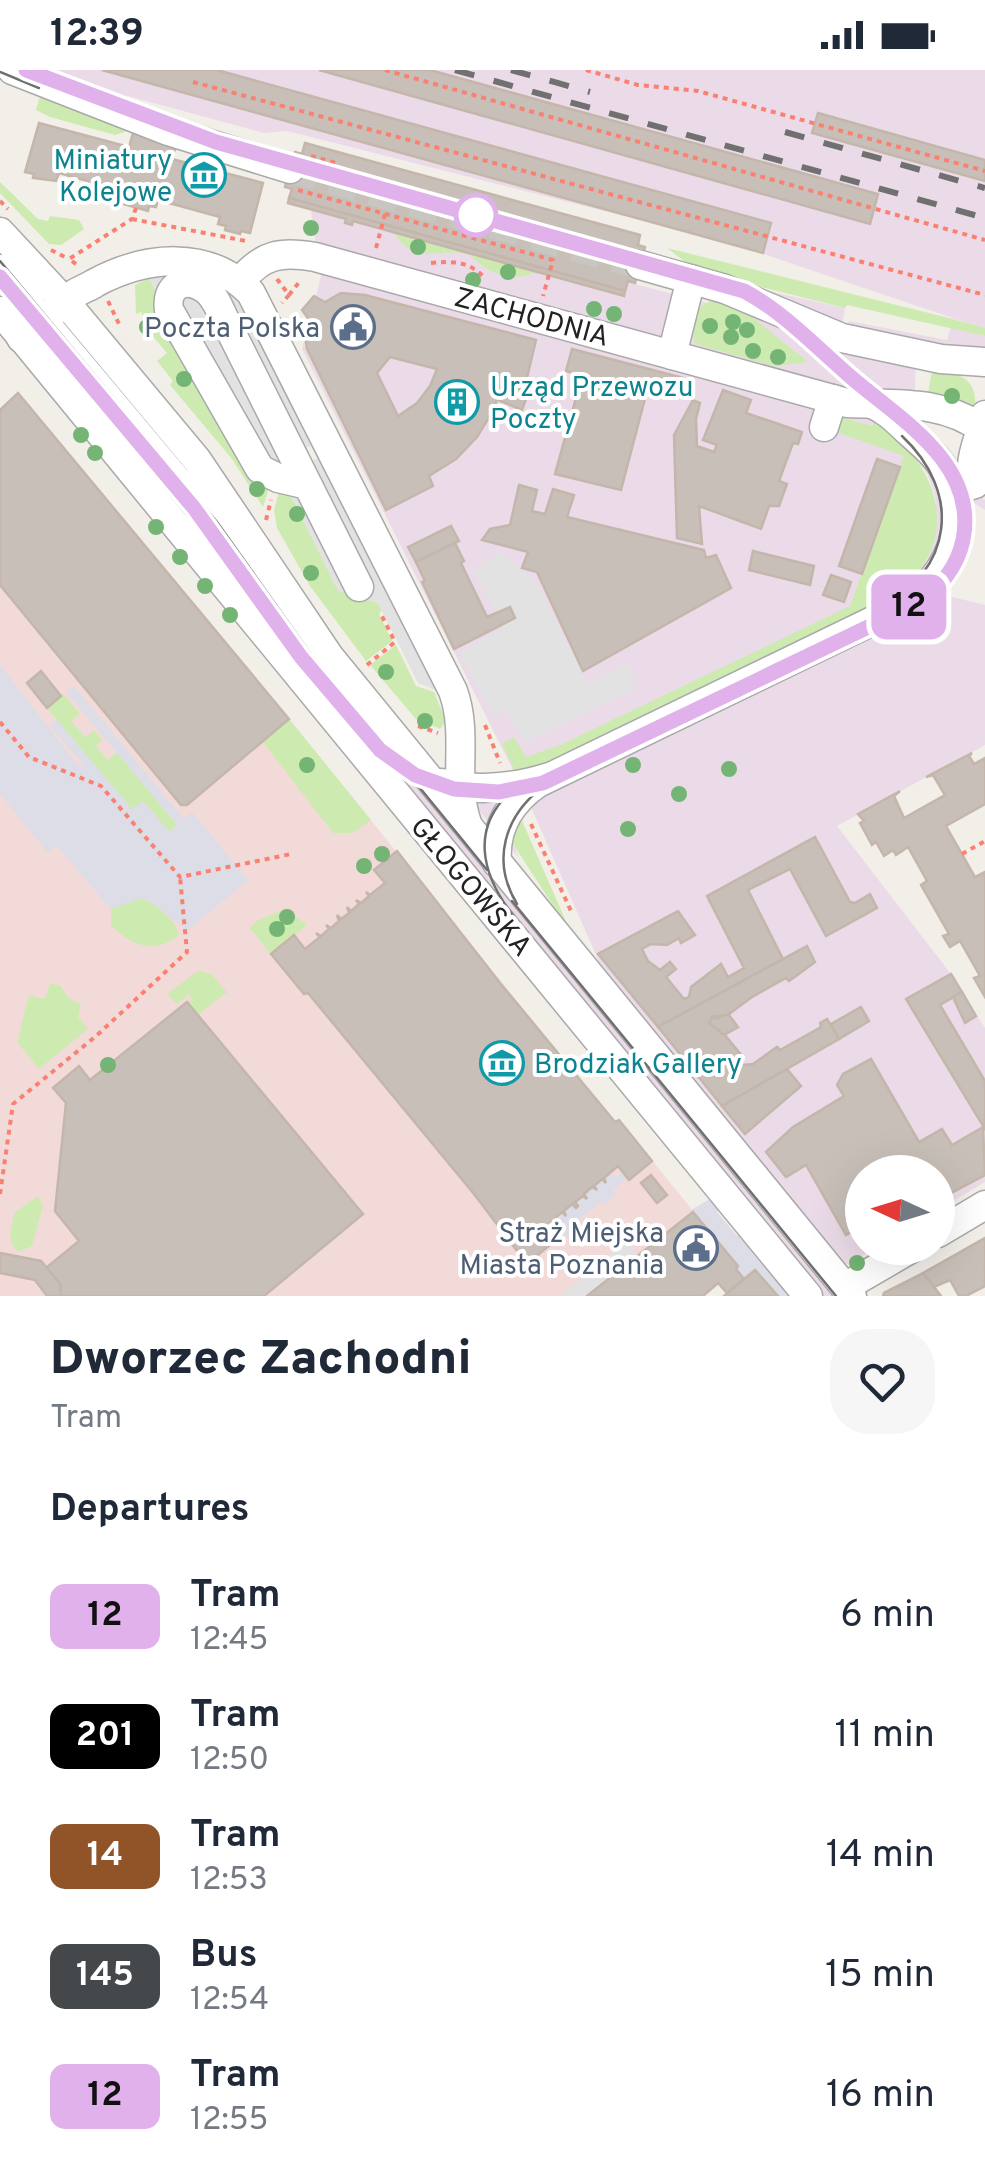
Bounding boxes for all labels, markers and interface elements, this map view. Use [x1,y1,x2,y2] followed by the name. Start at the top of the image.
[50,11,144,60] text: 12:39
[53,144,172,212] place label: Miniatury Kolejowe
[181,152,227,198] museum icon: Miniatury Kolejowe
[455,194,497,236] unlabelled marker
[450,281,613,357] street label: ZACHODNIA
[330,304,376,350] public building icon: Poczta Polska
[144,312,320,348] place label: Poczta Polska
[490,371,693,439] place label: Urząd Przewozu Poczty
[434,379,480,425] building icon: Urząd Przewozu Poczty
[864,574,954,640] line badge: 12
[891,585,927,629] text: 12
[401,811,539,965] street label: GŁOGOWSKA
[479,1040,525,1086] museum icon: Brodziak Gallery
[534,1048,742,1084] place label: Brodziak Gallery
[845,1155,955,1265] north arrow
[845,1155,955,1265] map controls
[459,1217,664,1285] place label: Straż Miejska Miasta Poznania
[673,1225,719,1271] public building icon: Straż Miejska Miasta Poznania
[830,1329,935,1434] button: heart
[50,1331,471,1391] text: Dworzec Zachodni
[50,1399,122,1439] text: Tram
[50,1486,250,1535] text: Departures
[190,1572,281,1621] text: Tram
[840,1592,935,1641] text: 6 min
[87,1594,123,1638] text: 12
[190,1621,268,1661] text: 12:45
[190,1692,281,1741] text: Tram
[834,1712,935,1761] text: 11 min
[76,1714,134,1758] text: 201
[190,1741,269,1781] text: 12:50
[190,1812,281,1861] text: Tram
[826,1832,935,1881] text: 14 min
[87,1834,123,1878] text: 14
[190,1861,268,1901] text: 12:53
[190,1932,257,1981] text: Bus
[825,1952,935,2001] text: 15 min
[76,1954,134,1998] text: 145
[190,1981,269,2021] text: 12:54
[190,2052,281,2101] text: Tram
[826,2072,935,2121] text: 16 min
[87,2074,123,2118] text: 12
[190,2101,268,2141] text: 12:55

